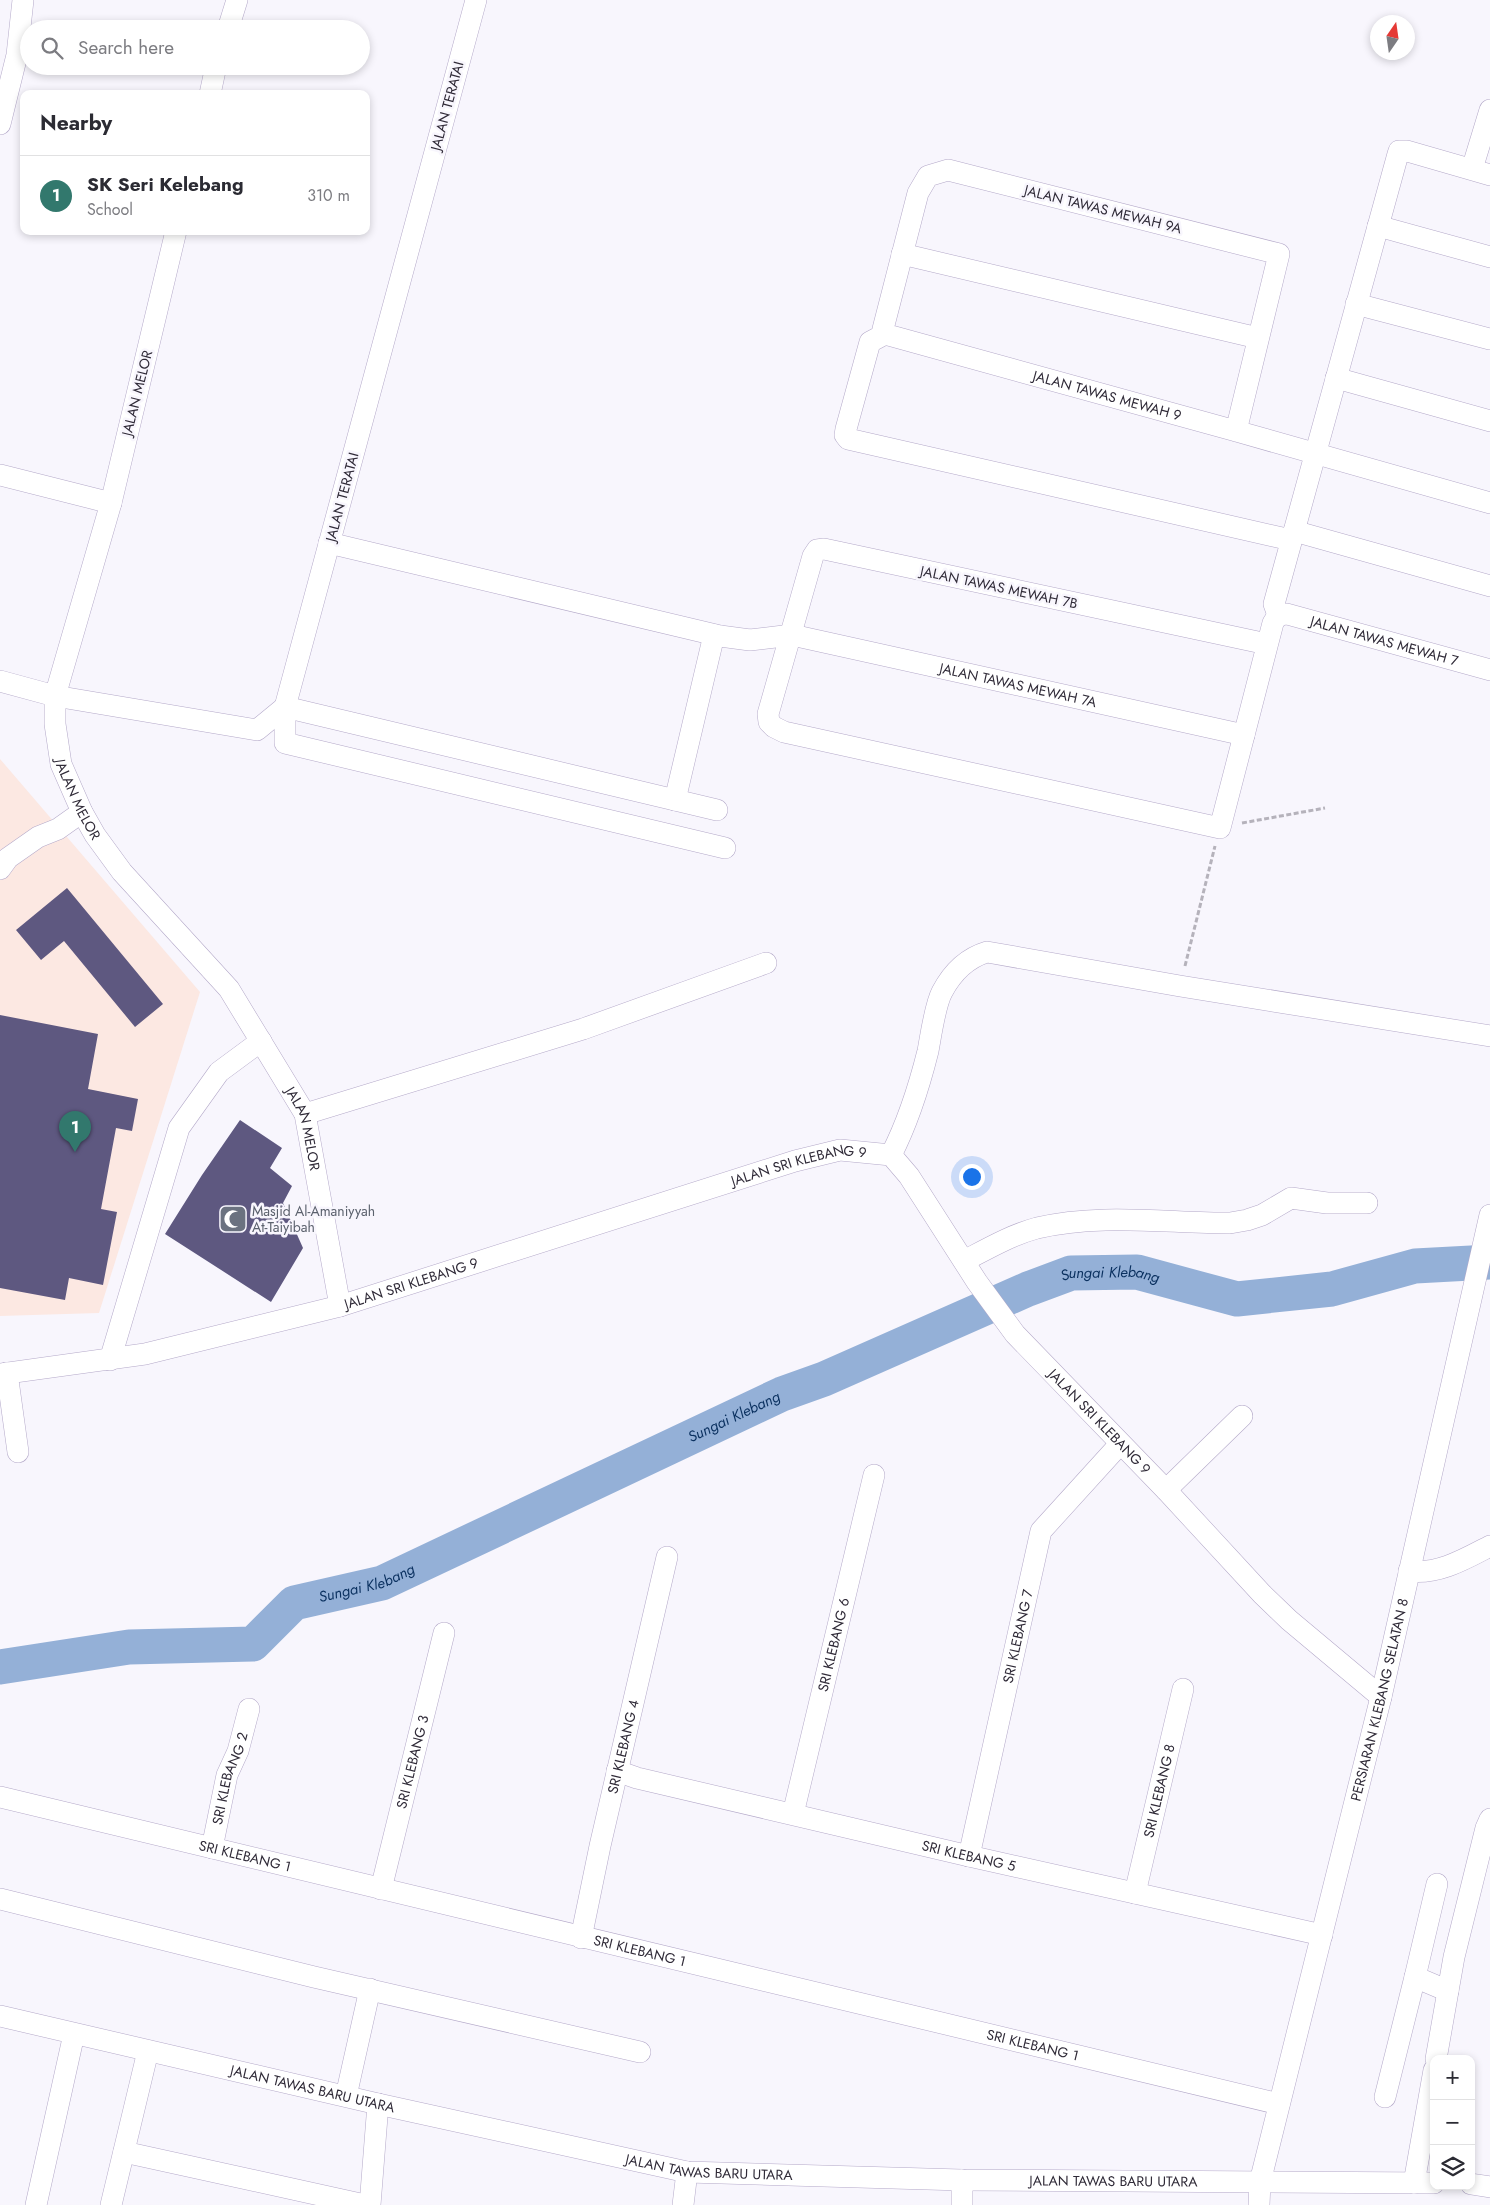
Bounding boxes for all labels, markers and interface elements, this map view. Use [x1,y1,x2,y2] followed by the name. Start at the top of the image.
[1370,15,1415,60] north arrow
[20,20,370,75] search box
[38,34,66,62] icon: search
[78,34,174,61] text: Search here
[425,59,469,155] street label: JALAN TERATAI
[40,108,112,138] text: Nearby
[87,171,243,198] text: SK Seri Kelebang
[1020,179,1184,238] street label: JALAN TAWAS MEWAH 9A
[52,184,60,207] text: 1
[307,184,350,207] text: 310 m
[87,198,133,221] text: School
[116,348,157,440] street label: JALAN MELOR
[1029,365,1184,426] street label: JALAN TAWAS MEWAH 9
[320,450,364,546] street label: JALAN TERATAI
[917,560,1080,613] street label: JALAN TAWAS MEWAH 7B
[1306,610,1461,671] street label: JALAN TAWAS MEWAH 7
[936,657,1099,712] street label: JALAN TAWAS MEWAH 7A
[50,756,106,843] street label: JALAN MELOR
[280,1081,325,1172] street label: JALAN MELOR
[59,1111,91,1152] pin: 1
[727,1139,868,1191] street label: JALAN SRI KLEBANG 9
[959,1164,985,1190] your location
[252,1201,375,1237] place label: Masjid Al-Amaniyyah At-Taiyibah
[218,1204,248,1234] mosque icon: Masjid Al-Amaniyyah At-Taiyibah
[340,1253,481,1315] street label: JALAN SRI KLEBANG 9
[1057,1261,1163,1289] water label: Sungai Klebang
[1042,1363,1155,1479] street label: JALAN SRI KLEBANG 9
[684,1385,784,1448] water label: Sungai Klebang
[316,1558,419,1608] water label: Sungai Klebang
[998,1587,1038,1685] street label: SRI KLEBANG 7
[813,1596,854,1694] street label: SRI KLEBANG 6
[1345,1596,1413,1803] street label: PERSIARAN KLEBANG SELATAN 8
[602,1698,644,1796] street label: SRI KLEBANG 4
[391,1713,434,1811] street label: SRI KLEBANG 3
[207,1730,252,1826] street label: SRI KLEBANG 2
[1138,1742,1180,1840] street label: SRI KLEBANG 8
[197,1835,293,1877] street label: SRI KLEBANG 1
[920,1835,1018,1876] street label: SRI KLEBANG 5
[592,1930,688,1971] street label: SRI KLEBANG 1
[985,2024,1081,2066] street label: SRI KLEBANG 1
[1430,2055,1475,2190] map controls
[1430,2055,1475,2100] button: +
[227,2060,397,2118] street label: JALAN TAWAS BARU UTARA
[1430,2100,1475,2145] button: −
[1430,2145,1475,2190] button: layers
[622,2148,794,2185] street label: JALAN TAWAS BARU UTARA
[1027,2170,1198,2192] street label: JALAN TAWAS BARU UTARA

